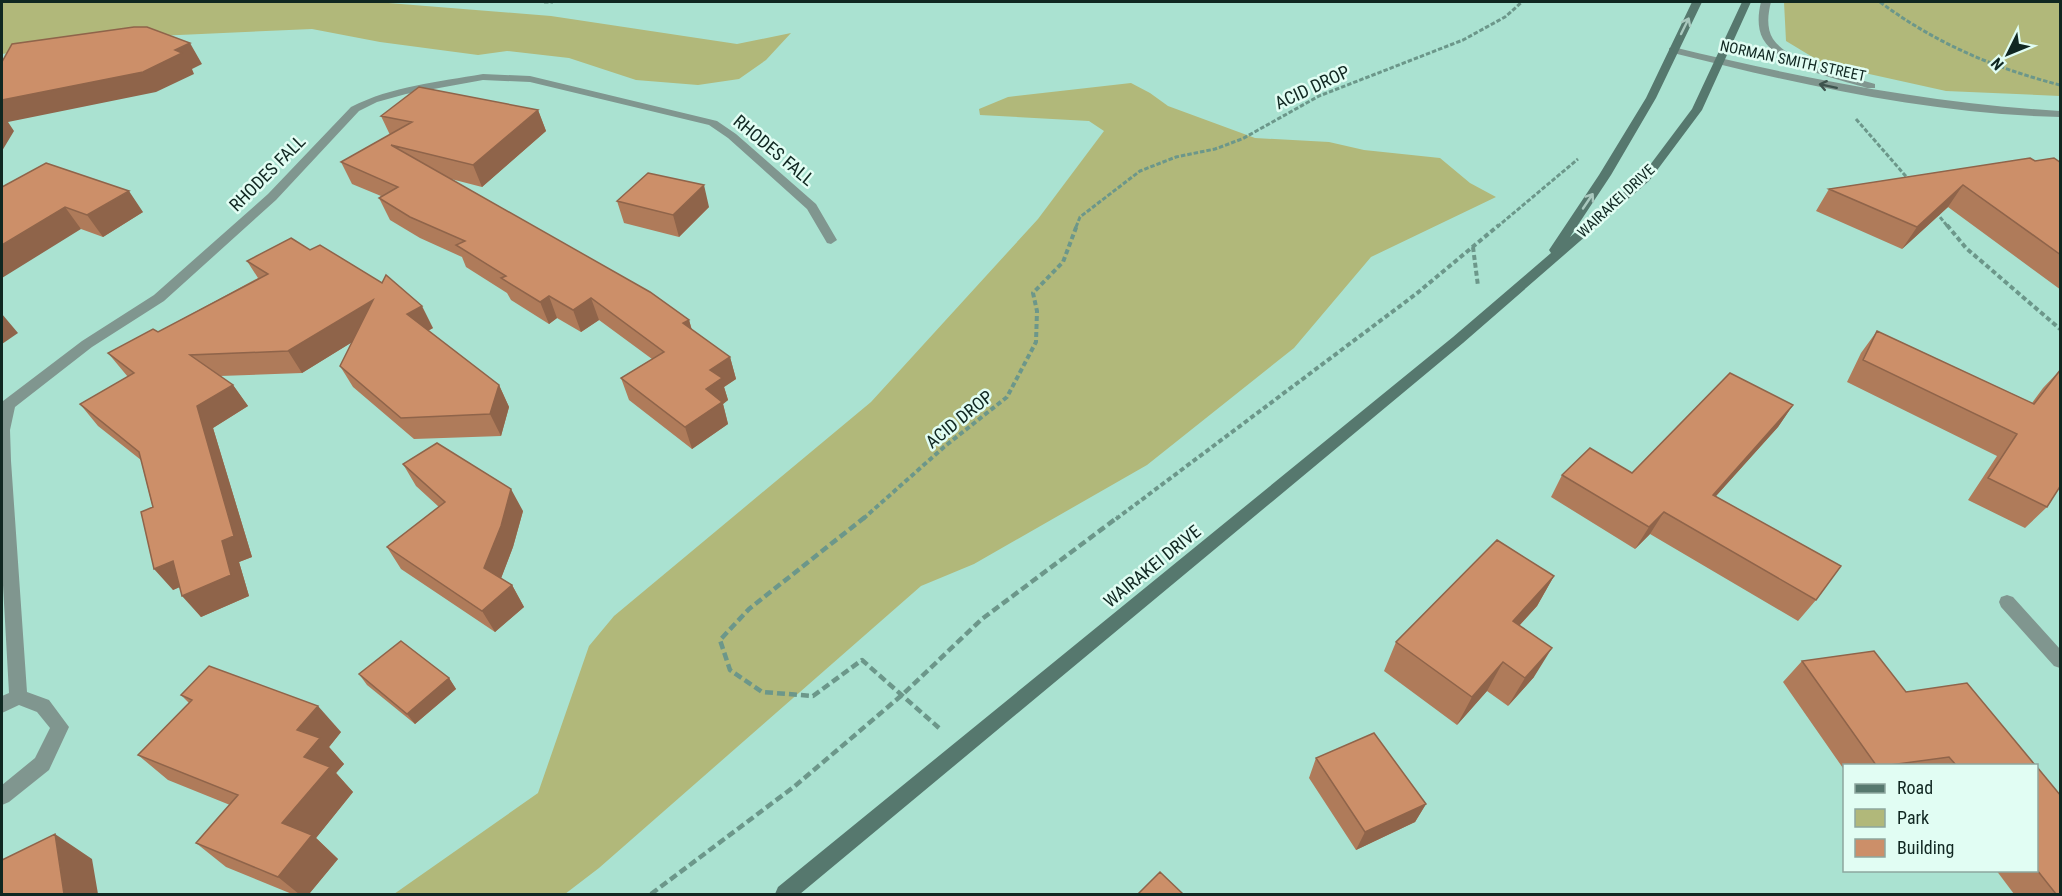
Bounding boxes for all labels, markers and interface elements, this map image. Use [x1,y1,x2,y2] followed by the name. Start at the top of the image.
[1679,17,1691,35] one-way arrow
[1978,24,2038,84] north arrow
[1718,37,1868,85] street label: NORMAN SMITH STREET
[1987,54,2008,74] text: N
[1271,61,1353,113] street label: ACID DROP
[1819,80,1838,91] one-way arrow
[729,110,819,190] street label: RHODES FALL
[225,130,310,215] street label: RHODES FALL
[1574,161,1658,241] street label: WAIRAKEI DRIVE
[1582,193,1594,210] one-way arrow
[921,386,997,452] street label: ACID DROP
[1099,520,1205,612] street label: WAIRAKEI DRIVE
[1843,764,2038,872] legend
[1897,777,1933,798] text: Road
[1897,807,1929,828] text: Park
[1897,837,1954,858] text: Building

